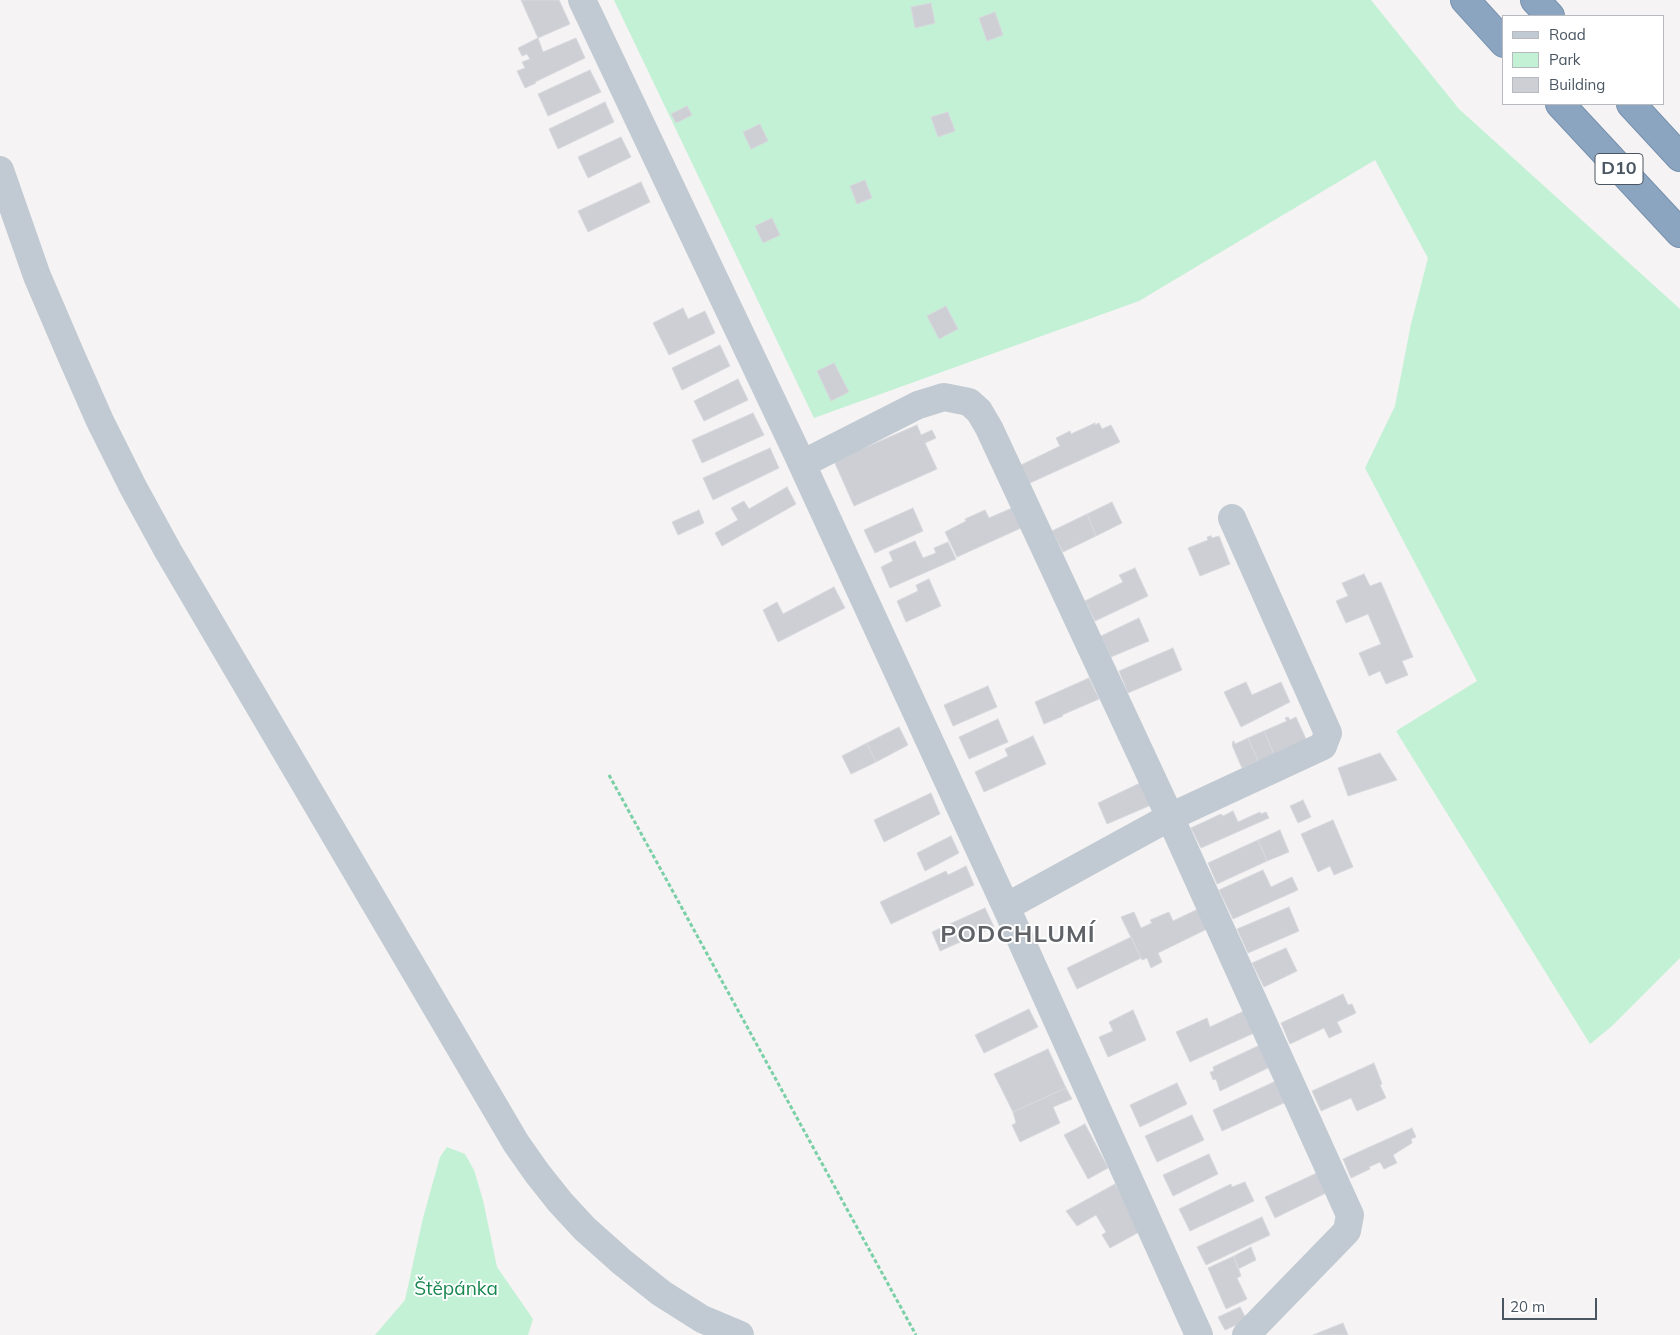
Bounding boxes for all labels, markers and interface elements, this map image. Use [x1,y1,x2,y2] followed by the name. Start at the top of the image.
[1502,15,1665,105] legend
[1549,25,1586,44] text: Road
[1549,50,1581,69] text: Park
[1549,75,1605,94] text: Building
[1595,153,1643,184] road number: D10
[939,921,1097,949] district label: PODCHLUMÍ
[414,1278,498,1300] park label: Štěpánka
[1505,1288,1600,1320] scale bar
[1510,1297,1545,1316] text: 20 m

